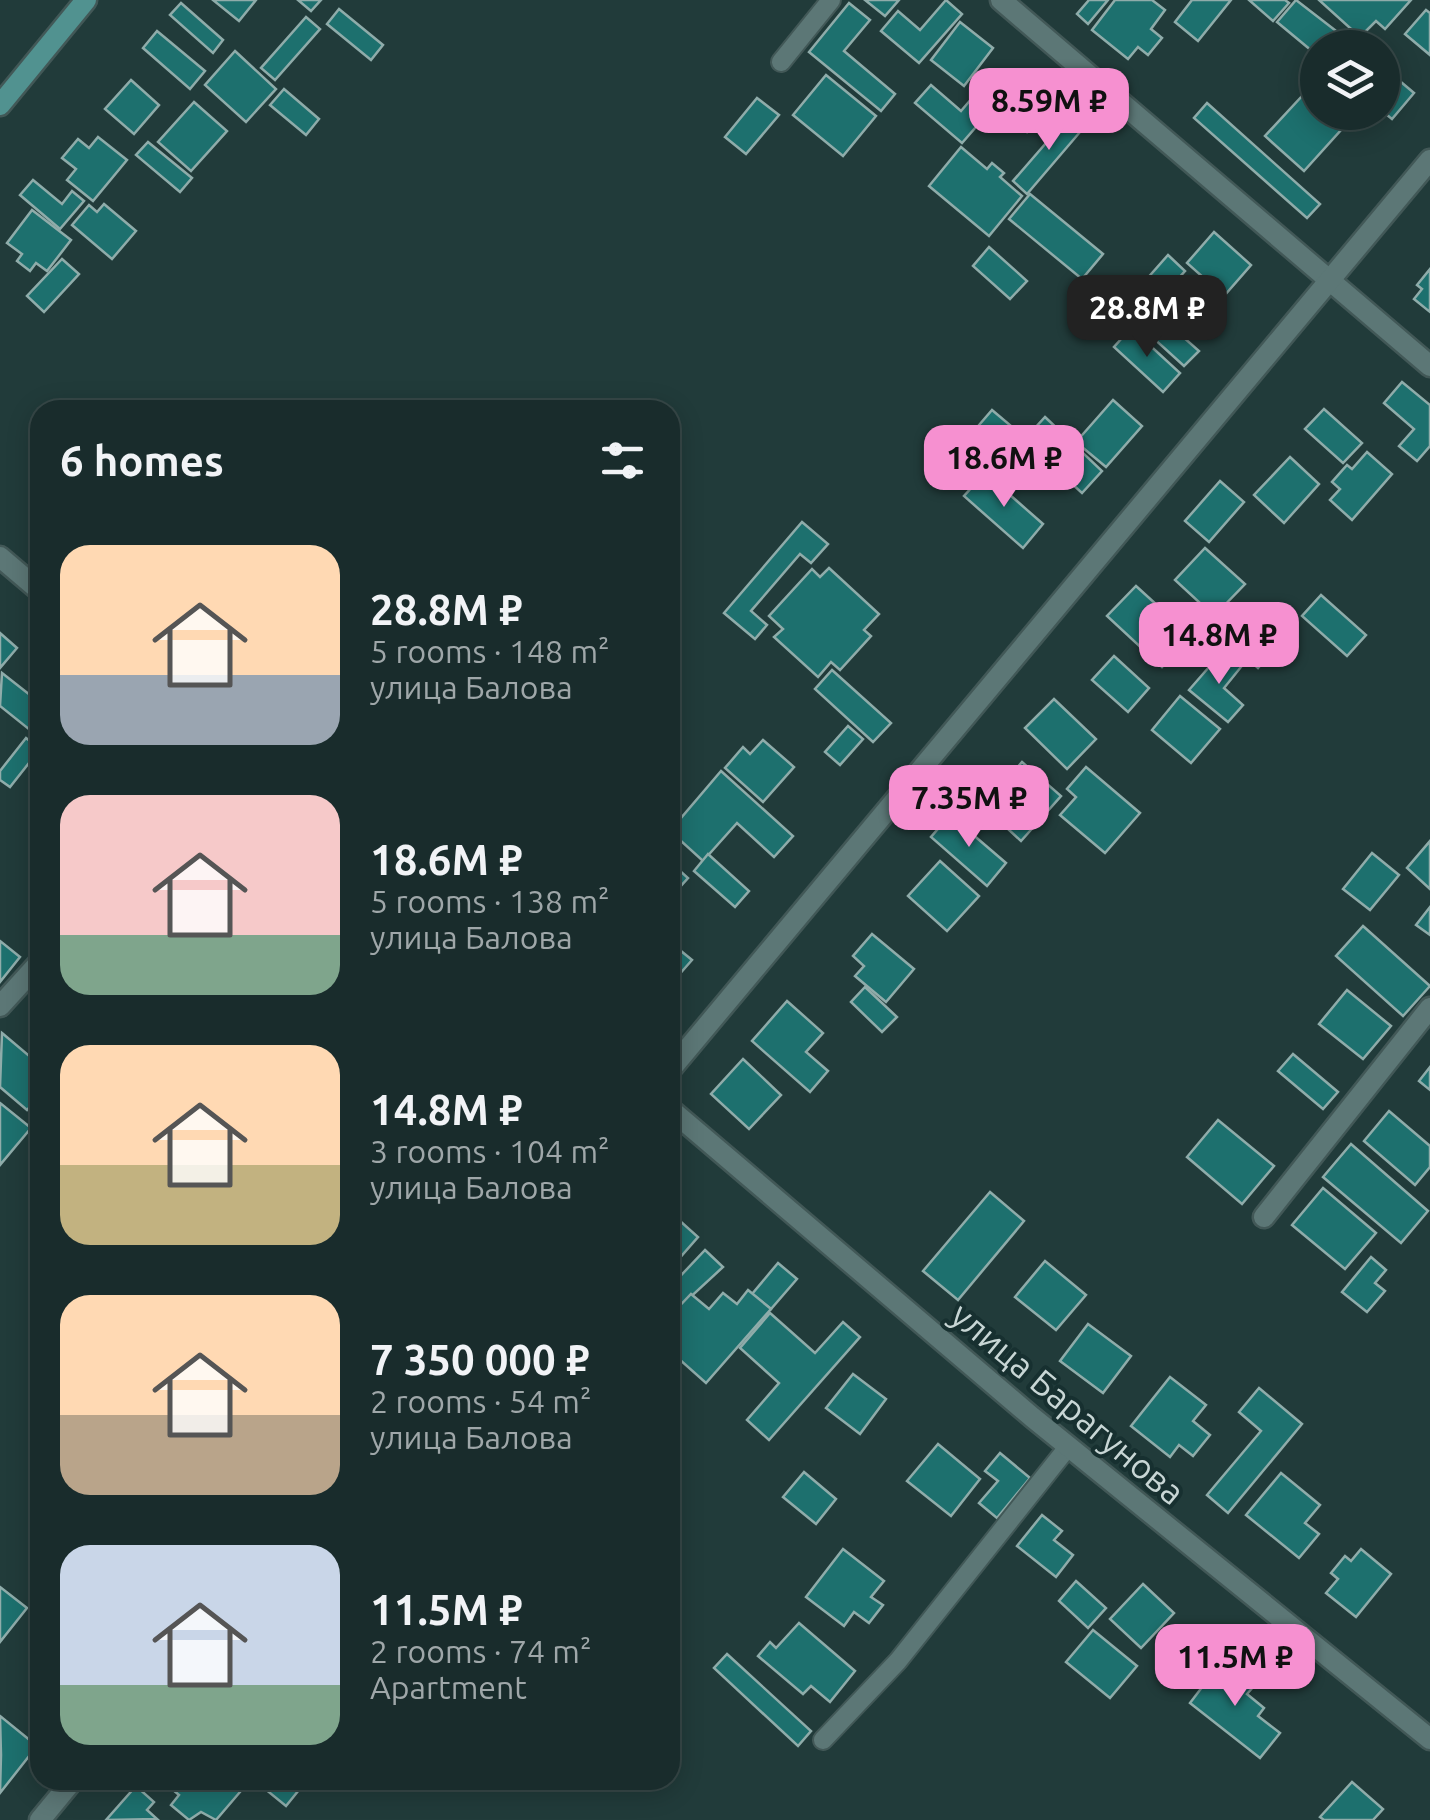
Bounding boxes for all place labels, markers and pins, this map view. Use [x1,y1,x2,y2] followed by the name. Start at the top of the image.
[957,68,1141,153] pin: 8.59M ₽
[1055,275,1239,360] pin: 28.8M ₽
[912,425,1096,510] pin: 18.6M ₽
[1127,602,1311,687] pin: 14.8M ₽
[877,765,1061,850] pin: 7.35M ₽
[1143,1624,1327,1709] pin: 11.5M ₽

